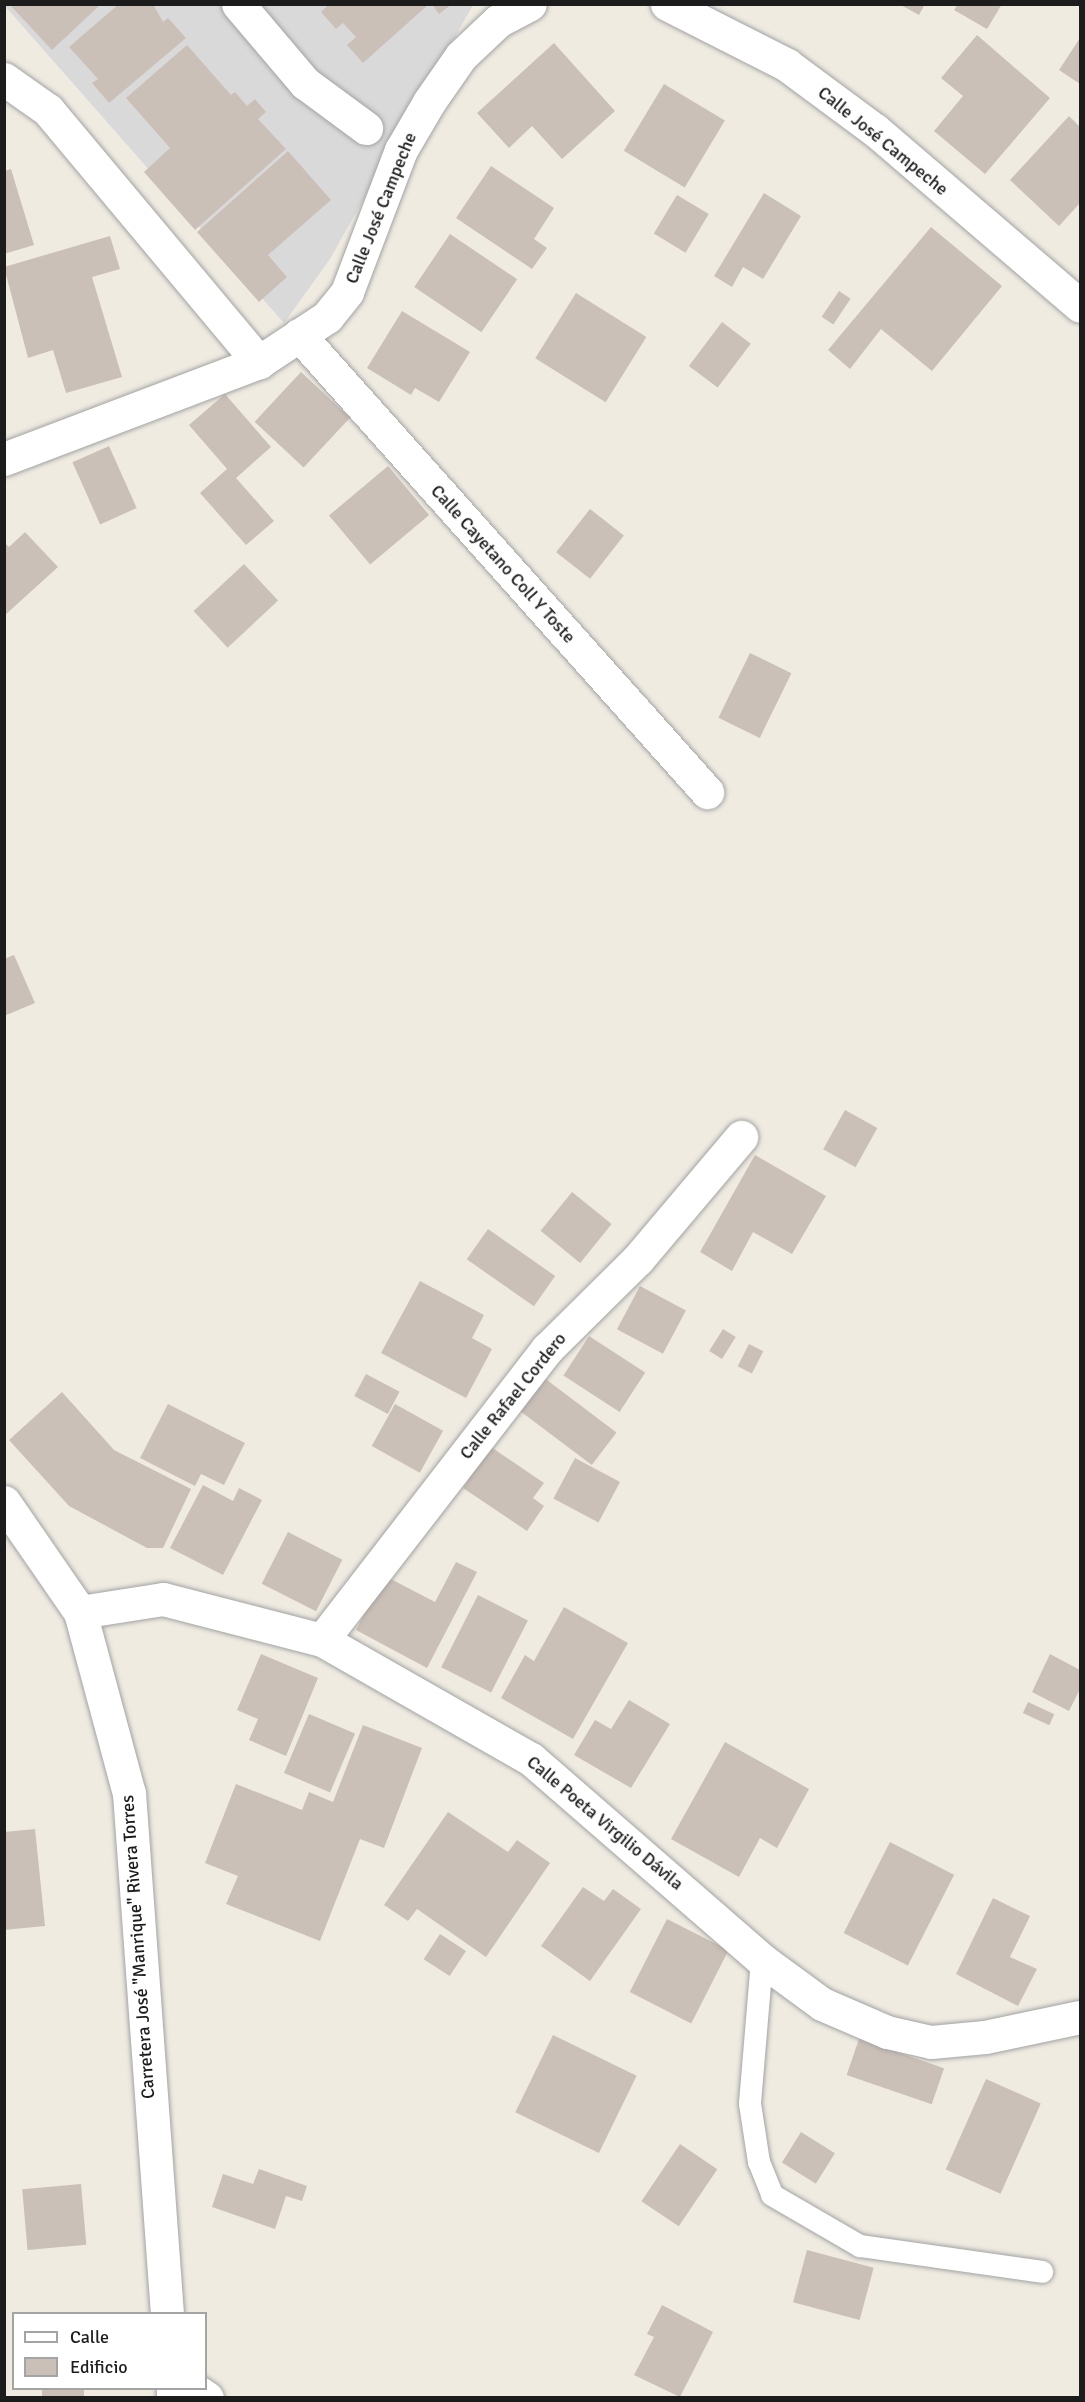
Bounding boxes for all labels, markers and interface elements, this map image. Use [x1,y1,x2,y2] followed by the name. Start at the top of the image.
[813,82,953,200] street label: Calle José Campeche
[341,129,421,287] street label: Calle José Campeche
[426,480,580,648] street label: Calle Cayetano Coll Y Toste
[455,1328,571,1464] street label: Calle Rafael Cordero
[522,1751,688,1895] street label: Calle Poeta Virgilio Dávila
[117,1794,159,2100] street label: Carretera José "Manrique" Rivera Torres
[12,2312,207,2390] legend
[70,2326,109,2348] text: Calle
[70,2356,128,2378] text: Edificio

